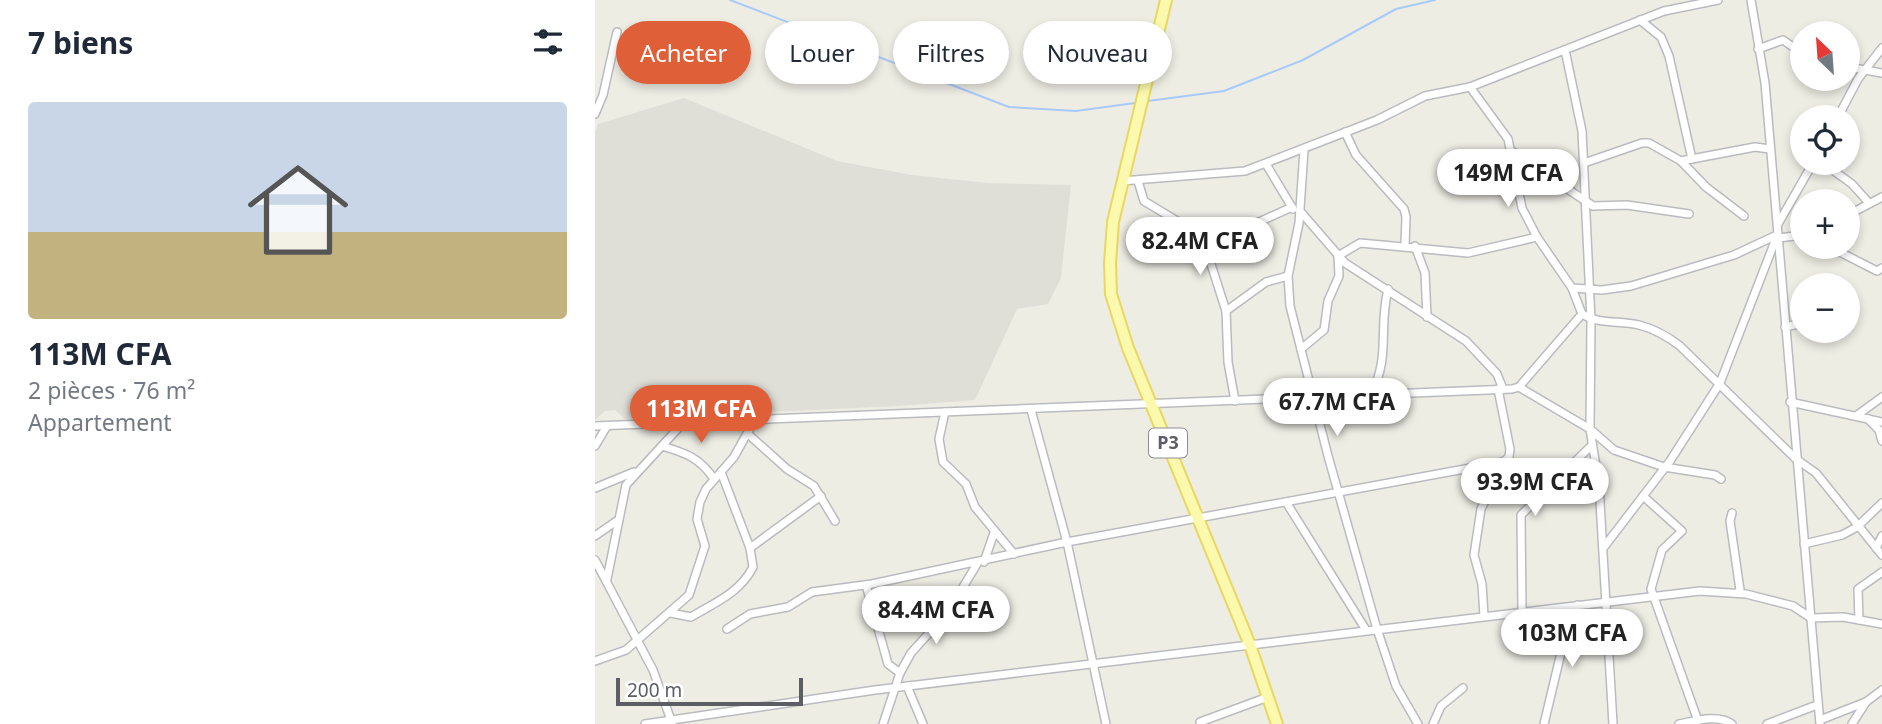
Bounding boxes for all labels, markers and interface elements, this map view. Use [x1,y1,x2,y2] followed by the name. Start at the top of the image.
[616,21,751,84] chip: Acheter
[765,21,879,84] chip: Louer
[893,21,1009,84] chip: Filtres
[1023,21,1172,84] chip: Nouveau
[1790,21,1860,91] north arrow
[1790,21,1860,343] map controls
[28,22,133,63] text: 7 biens
[529,23,567,61] icon: filters
[1790,105,1860,175] button: locate
[235,147,361,273] icon: home
[1436,150,1580,209] pin: 149M CFA
[1453,156,1563,188] text: 149M CFA
[1790,189,1860,259] button: +
[1120,218,1280,277] pin: 82.4M CFA
[1142,224,1258,256] text: 82.4M CFA
[1790,273,1860,343] button: −
[28,333,171,374] text: 113M CFA
[28,374,195,406] text: 2 pièces · 76 m²
[1257,378,1417,438] pin: 67.7M CFA
[1279,385,1395,417] text: 67.7M CFA
[629,386,773,445] pin: 113M CFA
[646,392,756,424] text: 113M CFA
[28,406,172,438] text: Appartement
[1149,428,1187,458] road number: P3
[1455,458,1615,518] pin: 93.9M CFA
[1477,465,1593,497] text: 93.9M CFA
[856,586,1016,646] pin: 84.4M CFA
[878,593,994,625] text: 84.4M CFA
[1500,610,1644,669] pin: 103M CFA
[1517,616,1627,648] text: 103M CFA
[616,675,803,707] scale bar
[627,677,682,703] text: 200 m

